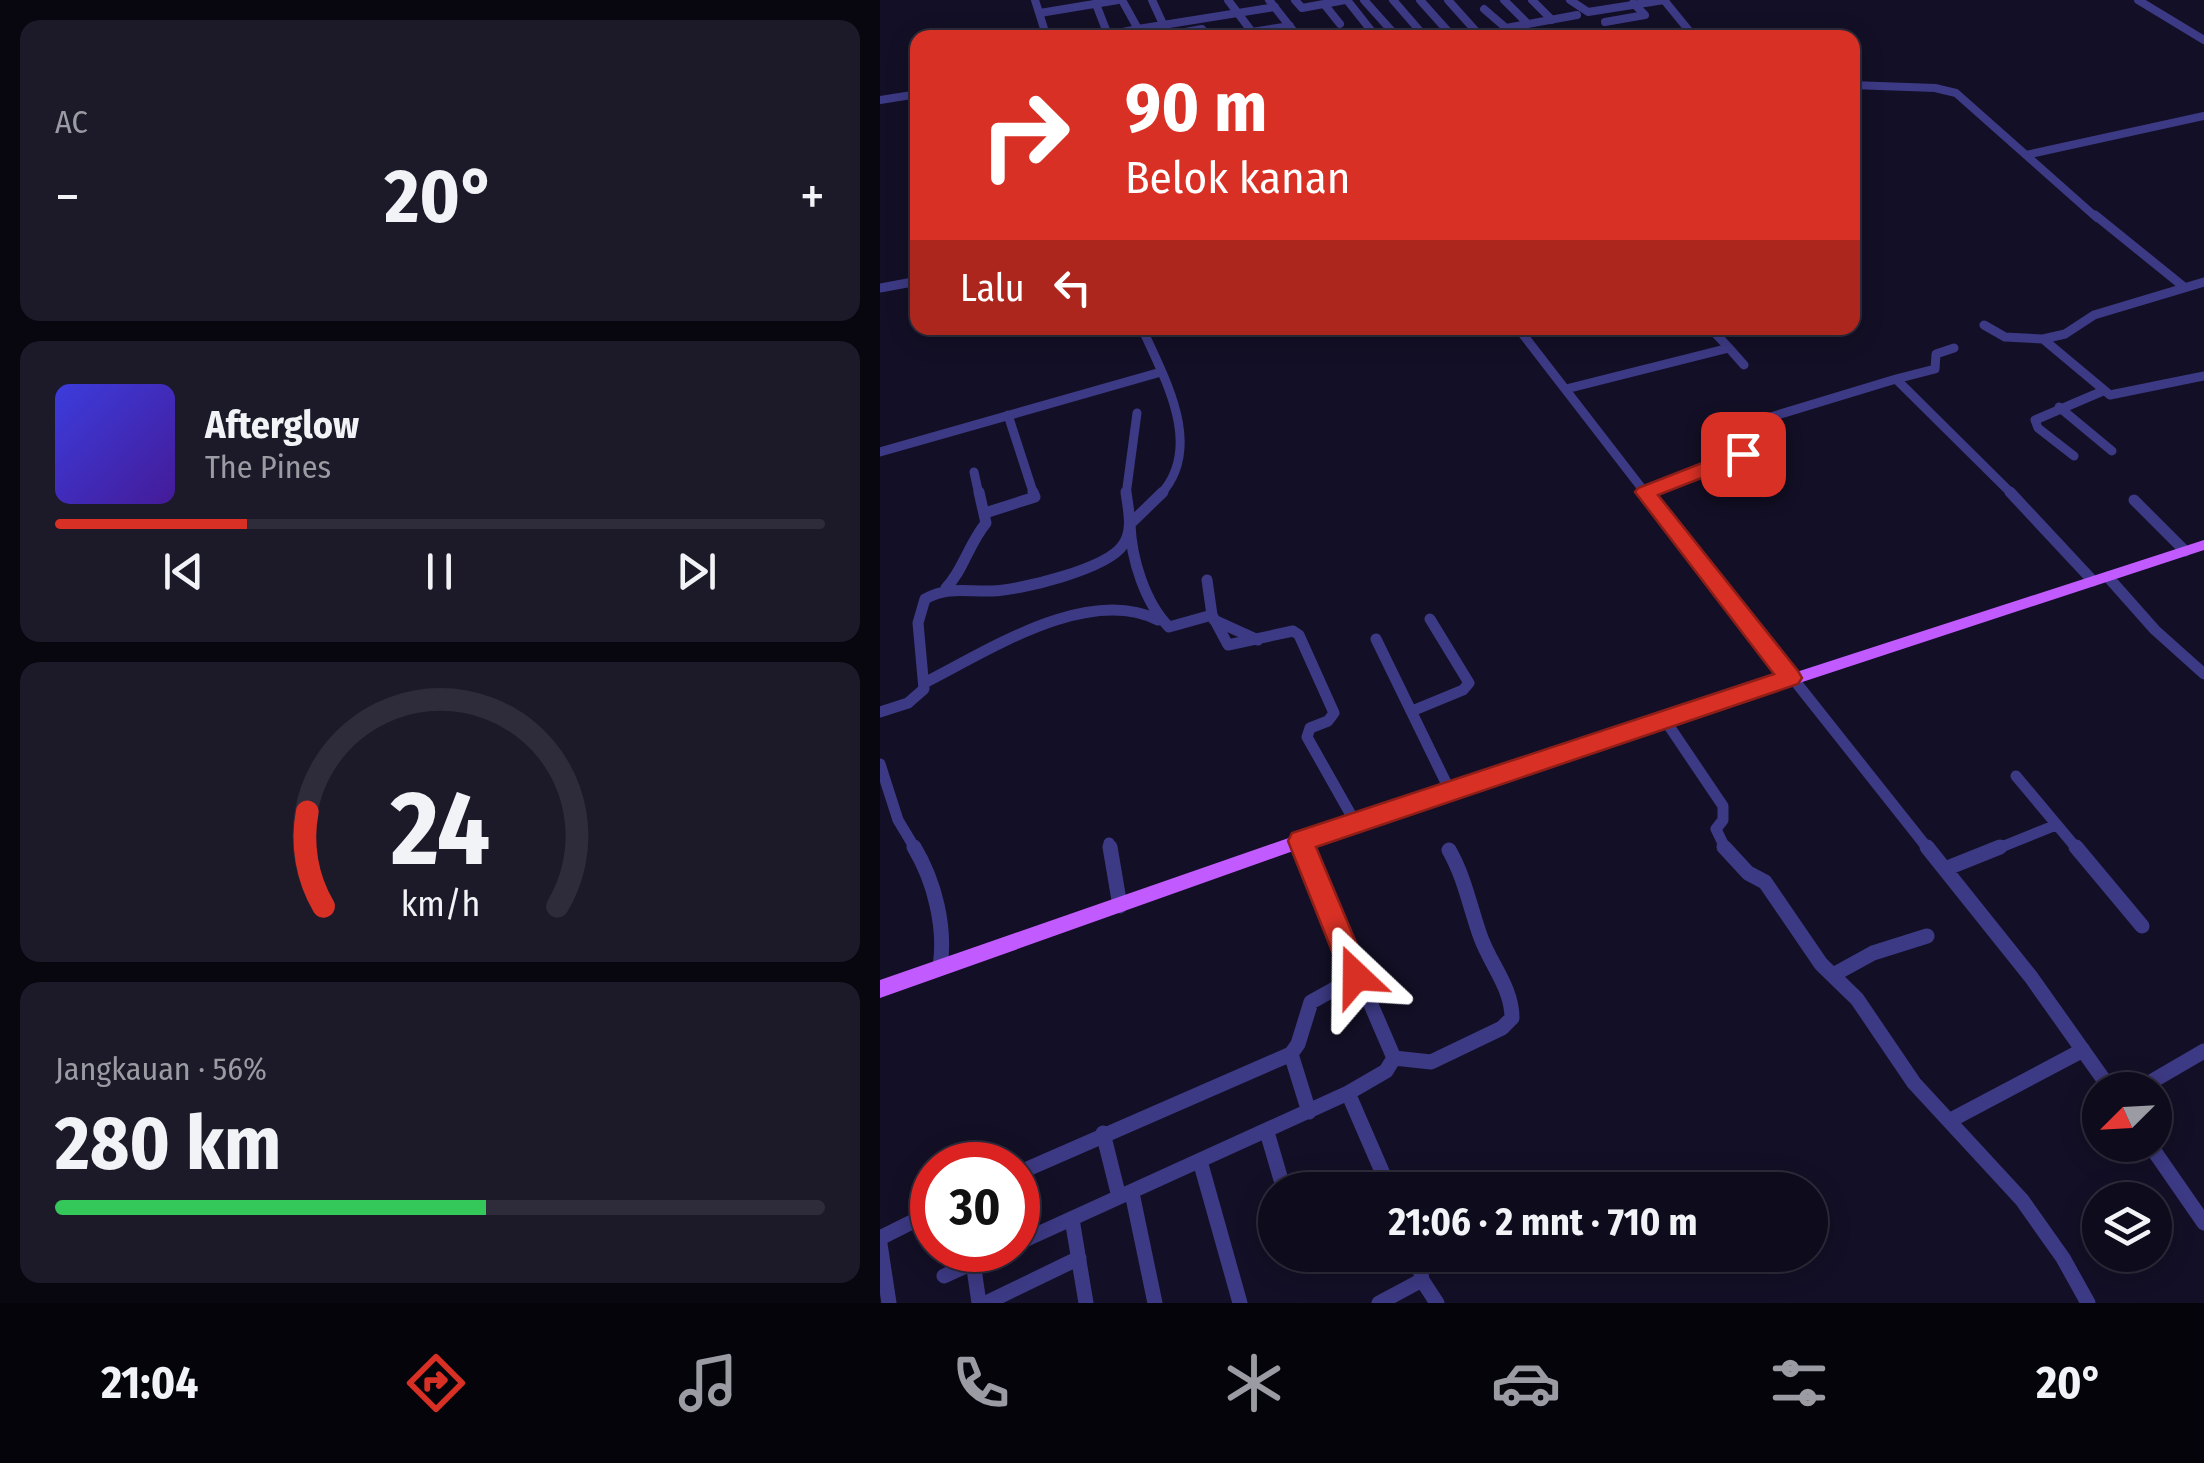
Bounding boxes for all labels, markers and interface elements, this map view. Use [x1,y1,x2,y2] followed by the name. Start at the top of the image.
[1125,66,1267,150] text: 90 m
[960,70,1090,200] icon: right
[55,103,88,141] text: AC
[1125,151,1351,205] text: Belok kanan
[385,152,495,242] text: 20°
[55,164,80,230] text: −
[800,164,825,230] text: +
[1045,260,1100,315] icon: left
[960,265,1025,311] text: Lalu
[205,402,359,448] text: Afterglow
[1701,412,1786,497] pin
[1716,427,1771,482] icon: arrive
[205,448,331,486] text: The Pines
[156,544,211,599] icon: previous
[412,544,467,599] icon: pause
[669,544,724,599] icon: next
[389,767,490,892] text: 24
[400,883,480,925] text: km/h
[1304,924,1408,1028] position arrow
[55,1050,267,1088] text: Jangkauan · 56%
[2082,1072,2172,1162] north arrow
[2082,1072,2172,1272] map controls
[55,1099,281,1189] text: 280 km
[910,1142,1040,1272] speed limit sign: 30
[2082,1182,2172,1272] button: layers
[1389,1199,1697,1245] text: 21:06 · 2 mnt · 710 m
[401,1348,471,1418] icon: directions
[673,1348,743,1418] icon: music
[946,1348,1016,1418] icon: phone
[1219,1348,1289,1418] icon: climate
[1491,1348,1561,1418] icon: car
[1764,1348,1834,1418] icon: filters
[101,1356,198,1410] text: 21:04
[2036,1356,2103,1410] text: 20°

